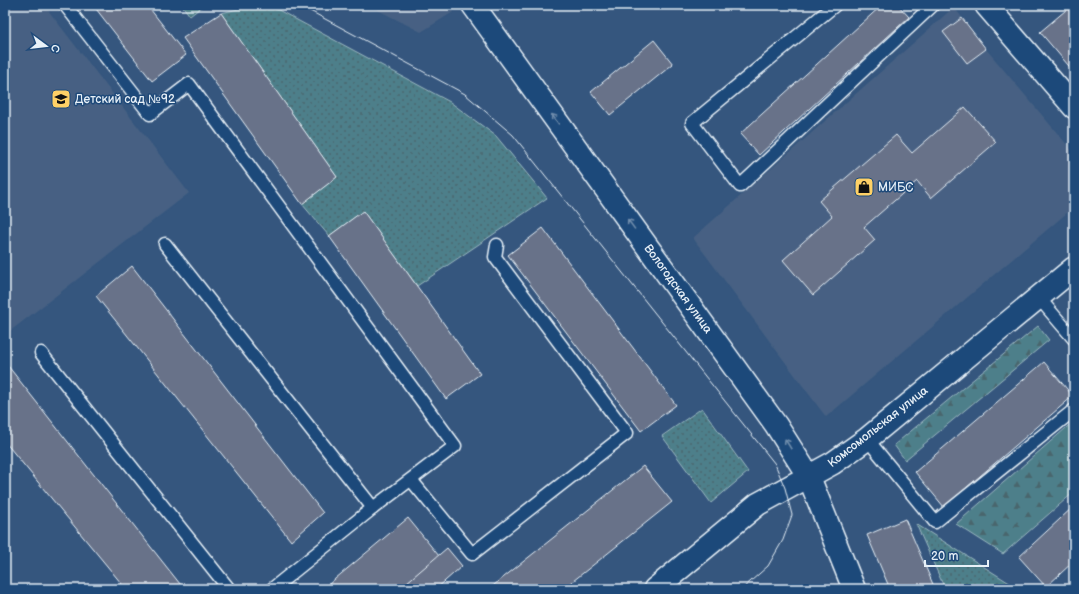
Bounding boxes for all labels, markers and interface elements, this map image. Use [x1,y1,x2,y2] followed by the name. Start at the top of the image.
[26,26,66,66] north arrow
[48,43,62,54] text: С
[50,88,72,110] school or university icon: Детский сад №92
[75,92,175,107] place label: Детский сад №92
[551,114,559,125] one-way arrow
[853,176,875,198] shop icon: МИБС
[878,180,913,195] place label: МИБС
[627,219,636,230] one-way arrow
[641,241,715,337] street label: Вологодская улица
[825,383,931,471] street label: Комсомольская улица
[784,438,792,450] one-way arrow
[925,542,988,568] scale bar
[931,549,958,564] text: 20 m

